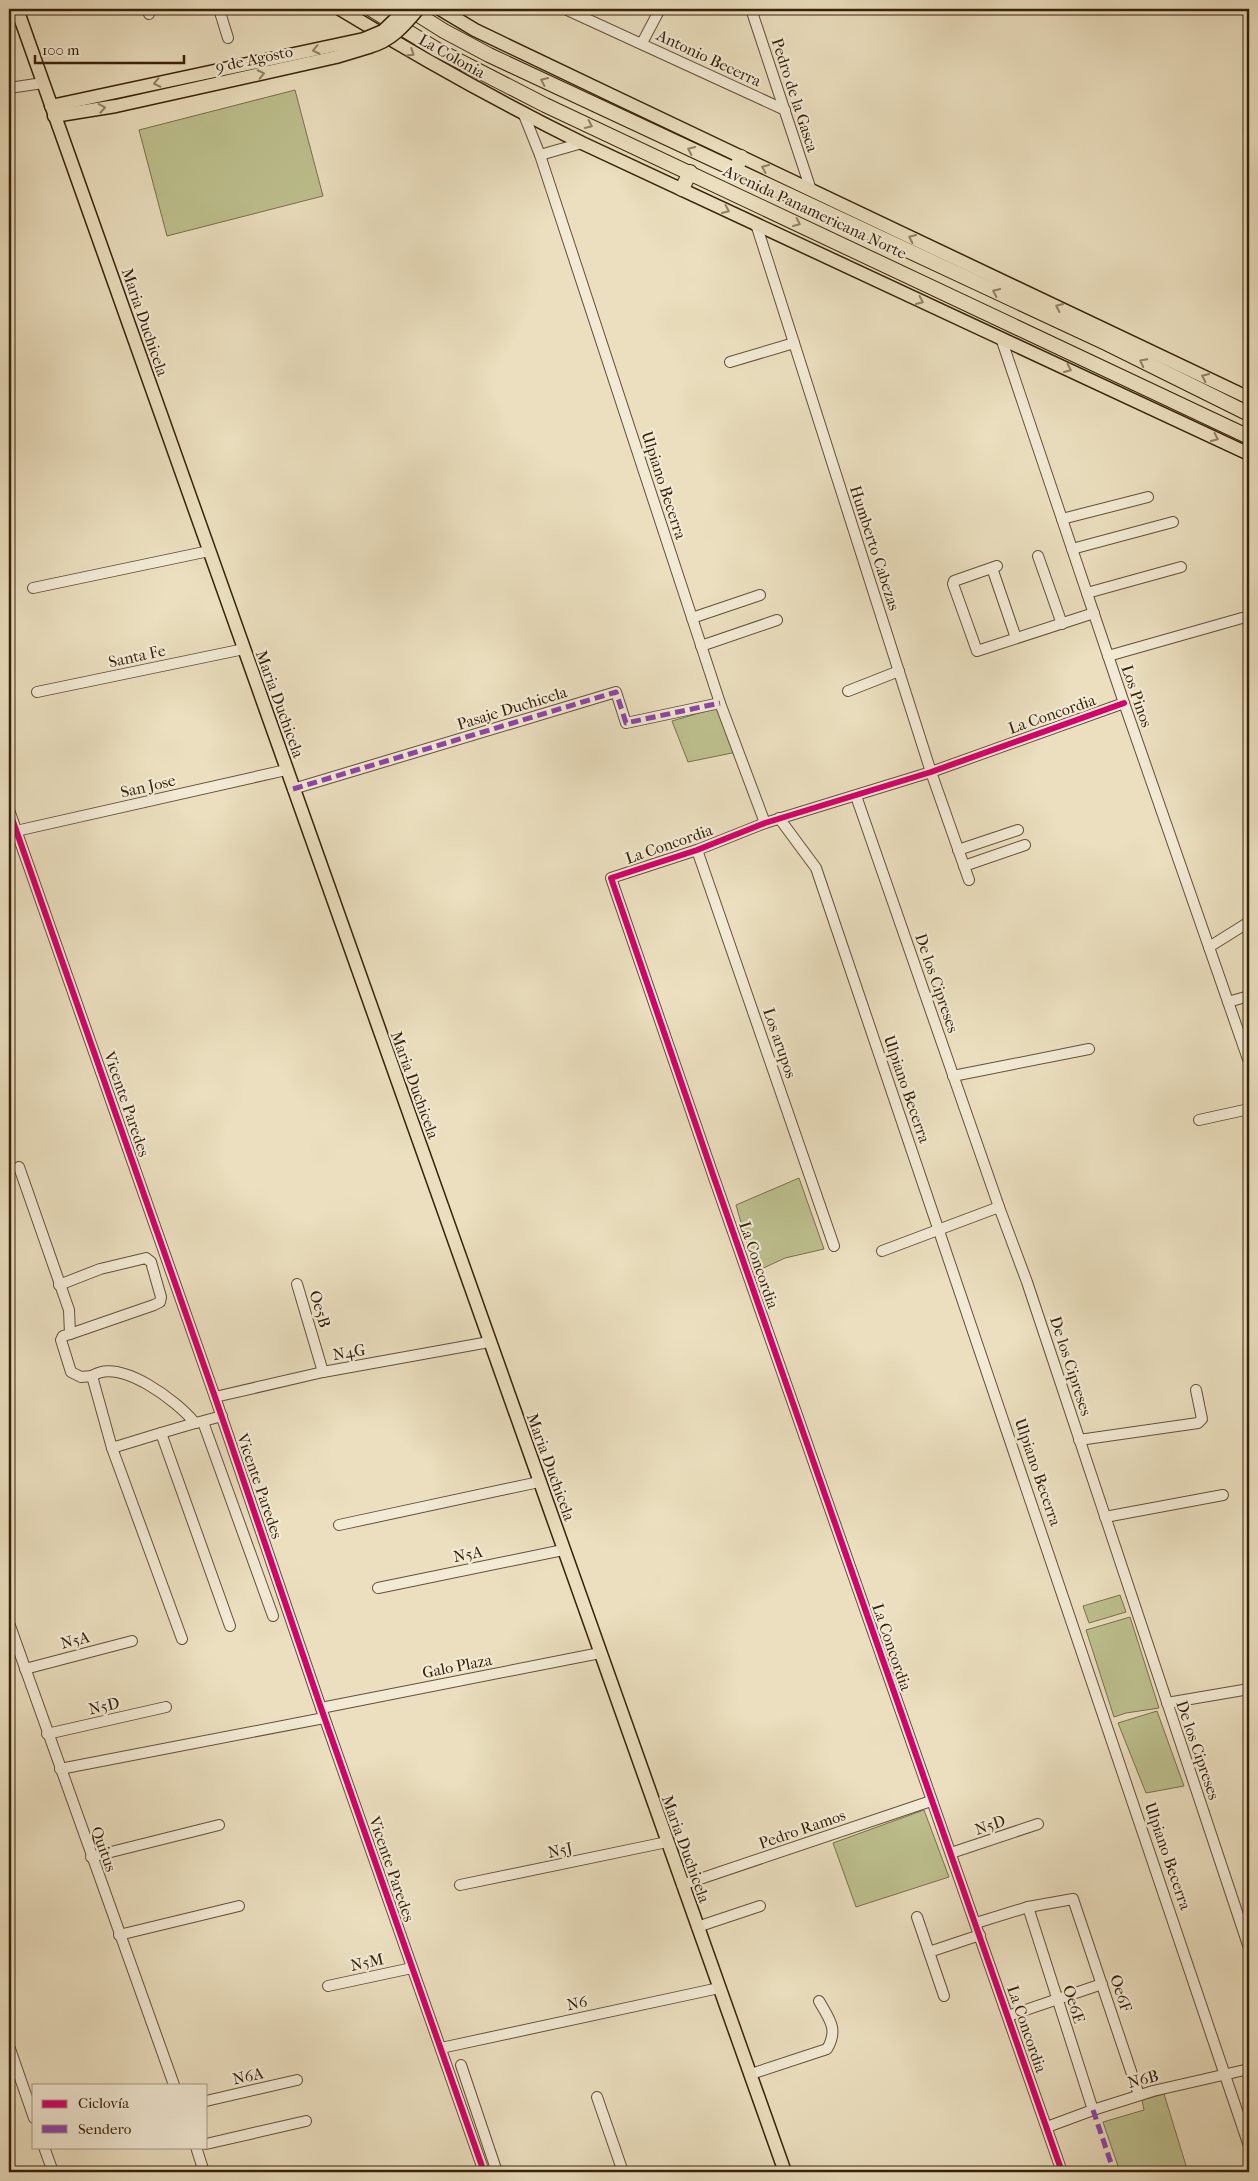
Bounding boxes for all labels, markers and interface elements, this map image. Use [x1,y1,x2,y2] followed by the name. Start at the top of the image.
[653,25,765,91] street label: Antonio Becerra
[415,30,489,82] street label: La Colonia
[35,32,184,64] scale bar
[768,36,823,155] street label: Pedro de la Gasca
[42,41,80,59] text: 100 m
[214,42,294,76] street label: 9 de Agosto
[312,44,320,54] one-way arrow
[406,46,415,56] one-way arrow
[257,69,266,80] one-way arrow
[540,76,549,87] one-way arrow
[153,78,162,88] one-way arrow
[98,104,107,114] one-way arrow
[584,119,593,129] one-way arrow
[687,146,696,156] one-way arrow
[719,161,910,263] street label: Avenida Panamericana Norte
[761,164,770,175] one-way arrow
[721,203,730,214] one-way arrow
[792,216,801,227] one-way arrow
[908,233,917,244] one-way arrow
[118,266,173,379] street label: Maria Duchicela
[992,287,1001,298] one-way arrow
[915,294,924,304] one-way arrow
[1055,304,1064,314] one-way arrow
[1139,358,1148,368] one-way arrow
[1063,363,1072,374] one-way arrow
[1201,373,1210,384] one-way arrow
[638,428,691,542] street label: Ulpiano Becerra
[1210,432,1219,442] one-way arrow
[846,483,904,613] street label: Humberto Cabezas
[107,641,167,671] street label: Santa Fe
[252,648,308,761] street label: Maria Duchicela
[1117,662,1157,730] street label: Los Pinos
[455,682,570,734] street label: Pasaje Duchicela
[1006,690,1099,738] street label: La Concordia
[119,770,178,802] street label: San Jose
[623,820,716,868] street label: La Concordia
[911,931,963,1035] street label: De los Cipreses
[759,1005,801,1081] street label: Los arupos
[387,1029,443,1142] street label: Maria Duchicela
[880,1033,935,1146] street label: Ulpiano Becerra
[100,1048,154,1159] street label: Vicente Paredes
[735,1219,783,1312] street label: La Concordia
[305,1288,335,1330] street label: Oe5B
[1046,1314,1096,1418] street label: De los Cipreses
[331,1340,367,1364] street label: N4G
[523,1411,579,1524] street label: Maria Duchicela
[1011,1416,1066,1529] street label: Ulpiano Becerra
[233,1430,287,1541] street label: Vicente Paredes
[452,1542,485,1566] street label: N5A
[868,1601,916,1694] street label: La Concordia
[58,1627,92,1653] street label: N5A
[421,1650,494,1682] street label: Galo Plaza
[87,1693,121,1719] street label: N5D
[1172,1698,1224,1802] street label: De los Cipreses
[658,1793,714,1906] street label: Maria Duchicela
[1141,1800,1196,1913] street label: Ulpiano Becerra
[756,1805,848,1853] street label: Pedro Ramos
[972,1811,1008,1839] street label: N5D
[365,1813,419,1924] street label: Vicente Paredes
[87,1824,121,1874] street label: Quitus
[546,1838,574,1862] street label: N5J
[349,1949,386,1975] street label: N5M
[1106,1972,1136,2014] street label: Oe6F
[1003,1983,1051,2076] street label: La Concordia
[1059,1983,1089,2026] street label: Oe6E
[565,1991,589,2014] street label: N6
[231,2063,266,2089] street label: N6A
[1125,2066,1161,2092] street label: N6B
[32,2084,208,2148] legend
[78,2094,130,2112] text: Ciclovía
[78,2120,132,2138] text: Sendero

